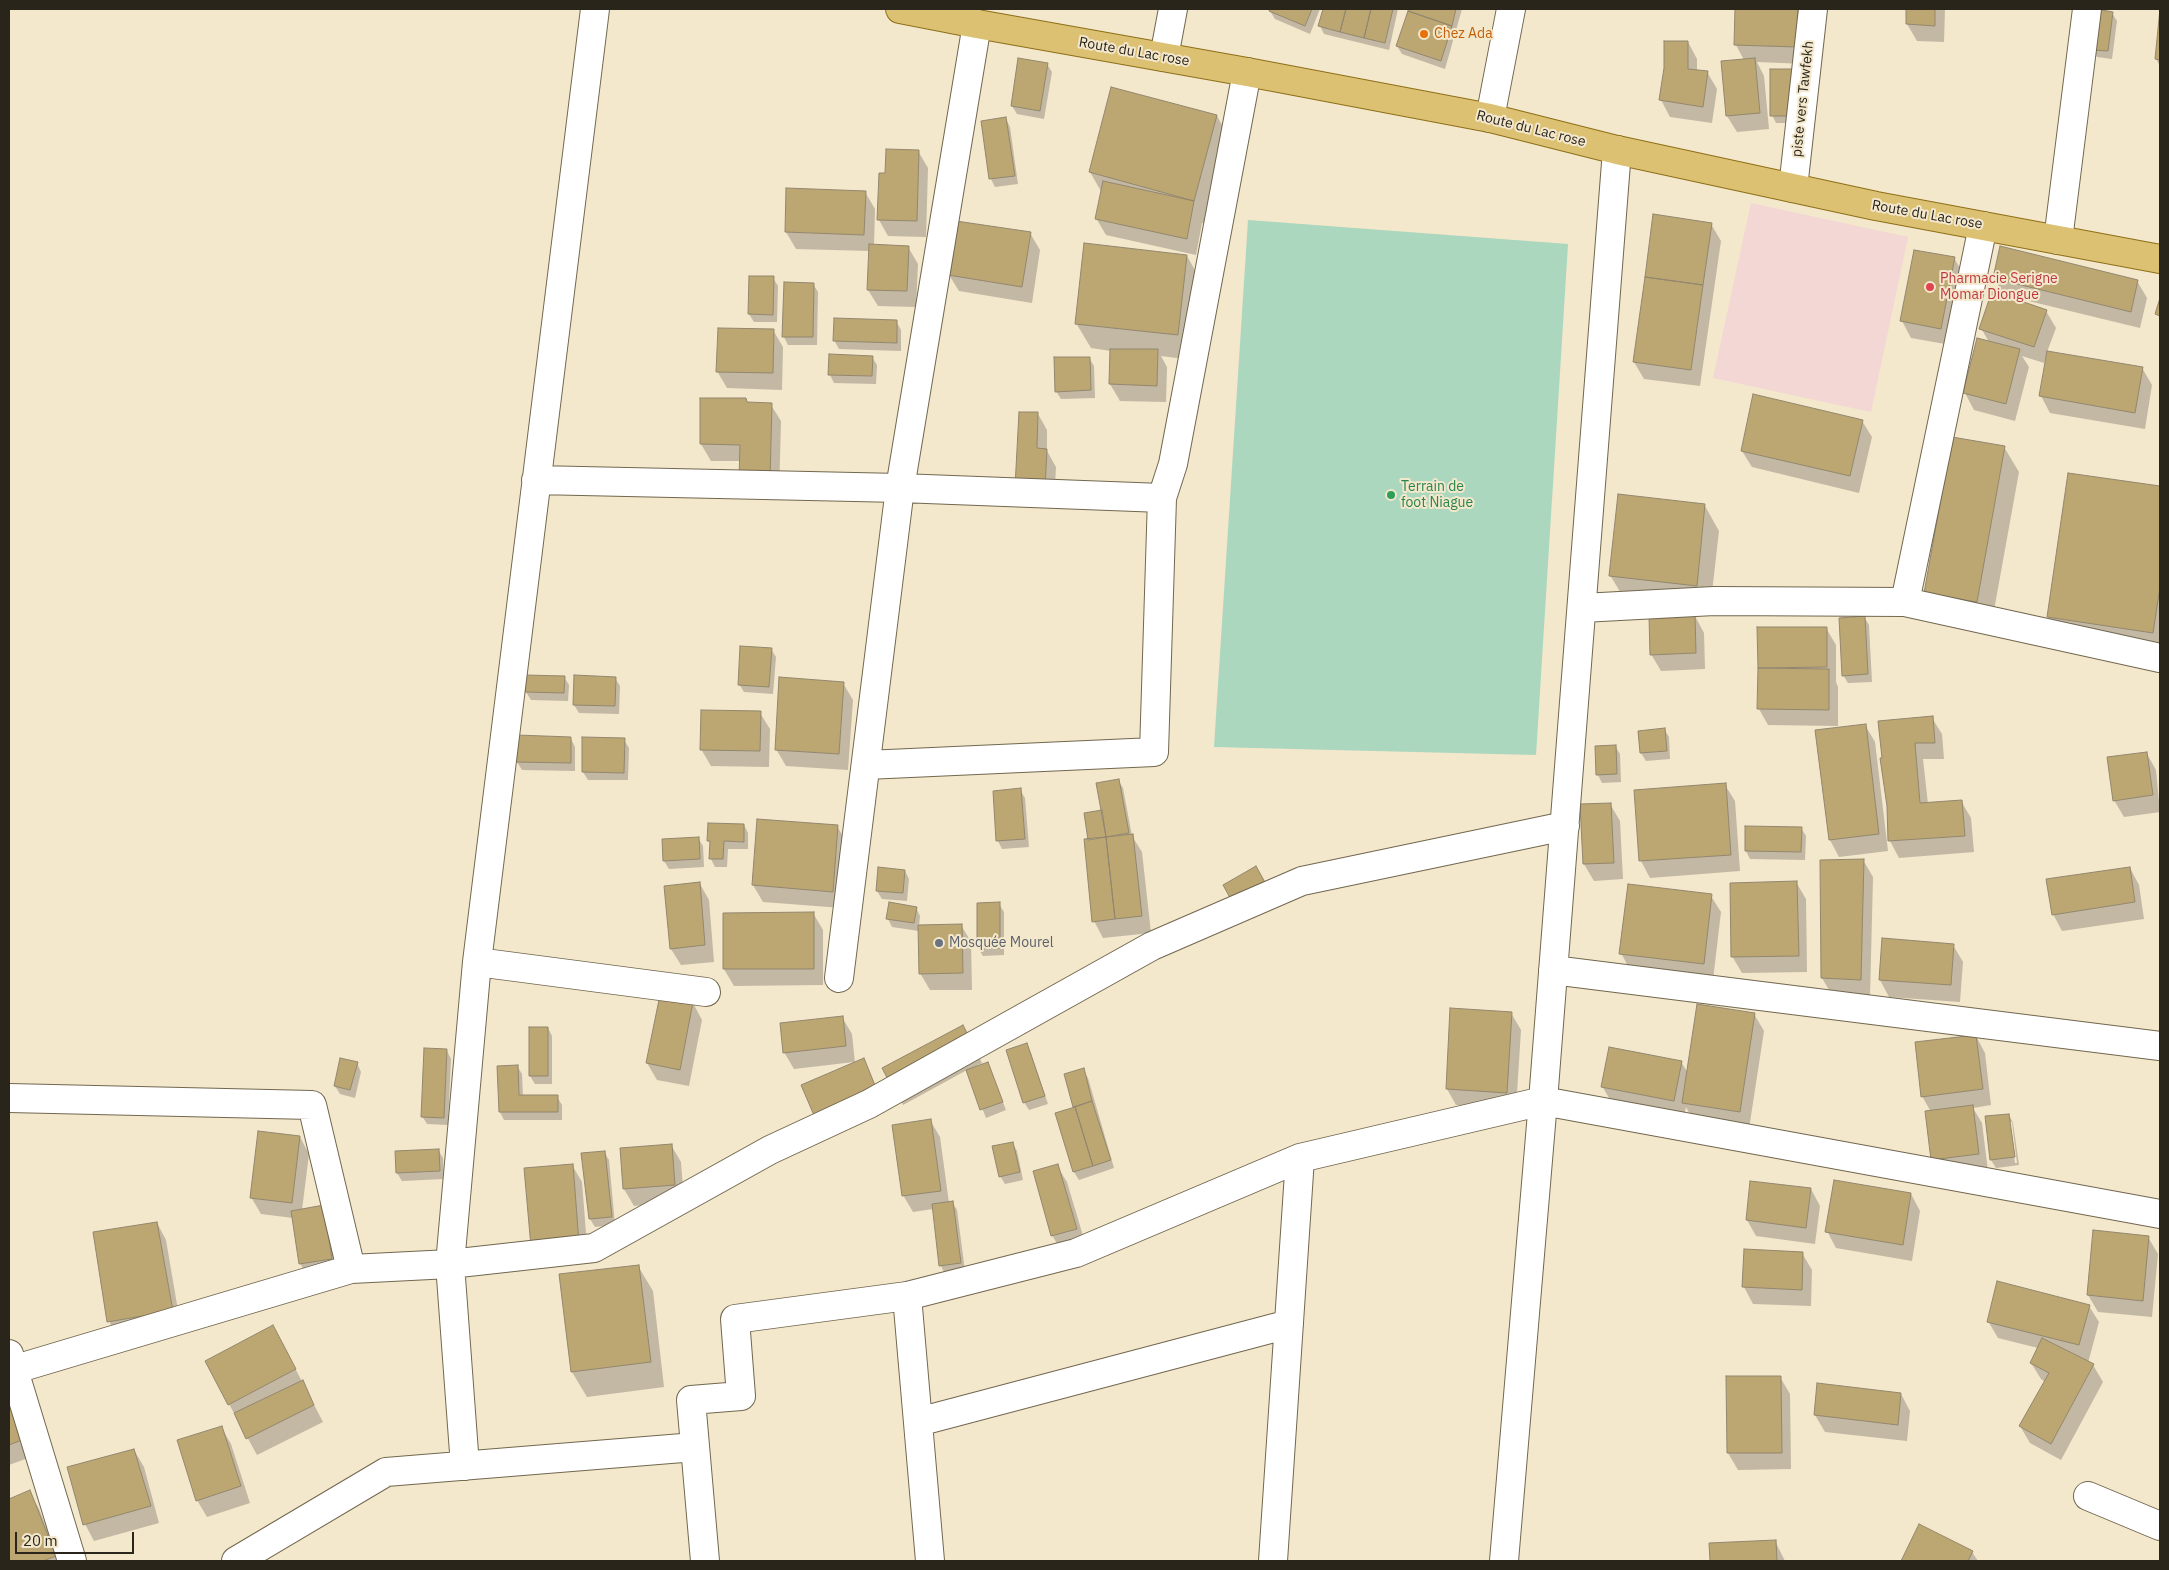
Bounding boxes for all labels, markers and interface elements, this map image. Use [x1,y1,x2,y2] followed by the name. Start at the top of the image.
[1434,26,1493,42] place label: Chez Ada
[1418,28,1430,40] marker: Chez Ada
[1077,34,1191,70] street label: Route du Lac rose
[1789,40,1817,158] street label: piste vers Tawfekh
[1475,107,1587,151] street label: Route du Lac rose
[1870,197,1984,233] street label: Route du Lac rose
[1940,271,2058,304] place label: Pharmacie Serigne Momar Diongue
[1924,281,1936,293] marker: Pharmacie Serigne Momar Diongue
[1401,479,1473,512] place label: Terrain de foot Niague
[1385,489,1397,501] marker: Terrain de foot Niague
[949,935,1053,951] place label: Mosquée Mourel
[933,937,945,949] marker: Mosquée Mourel
[18,1522,136,1554] scale bar
[23,1531,58,1550] text: 20 m

